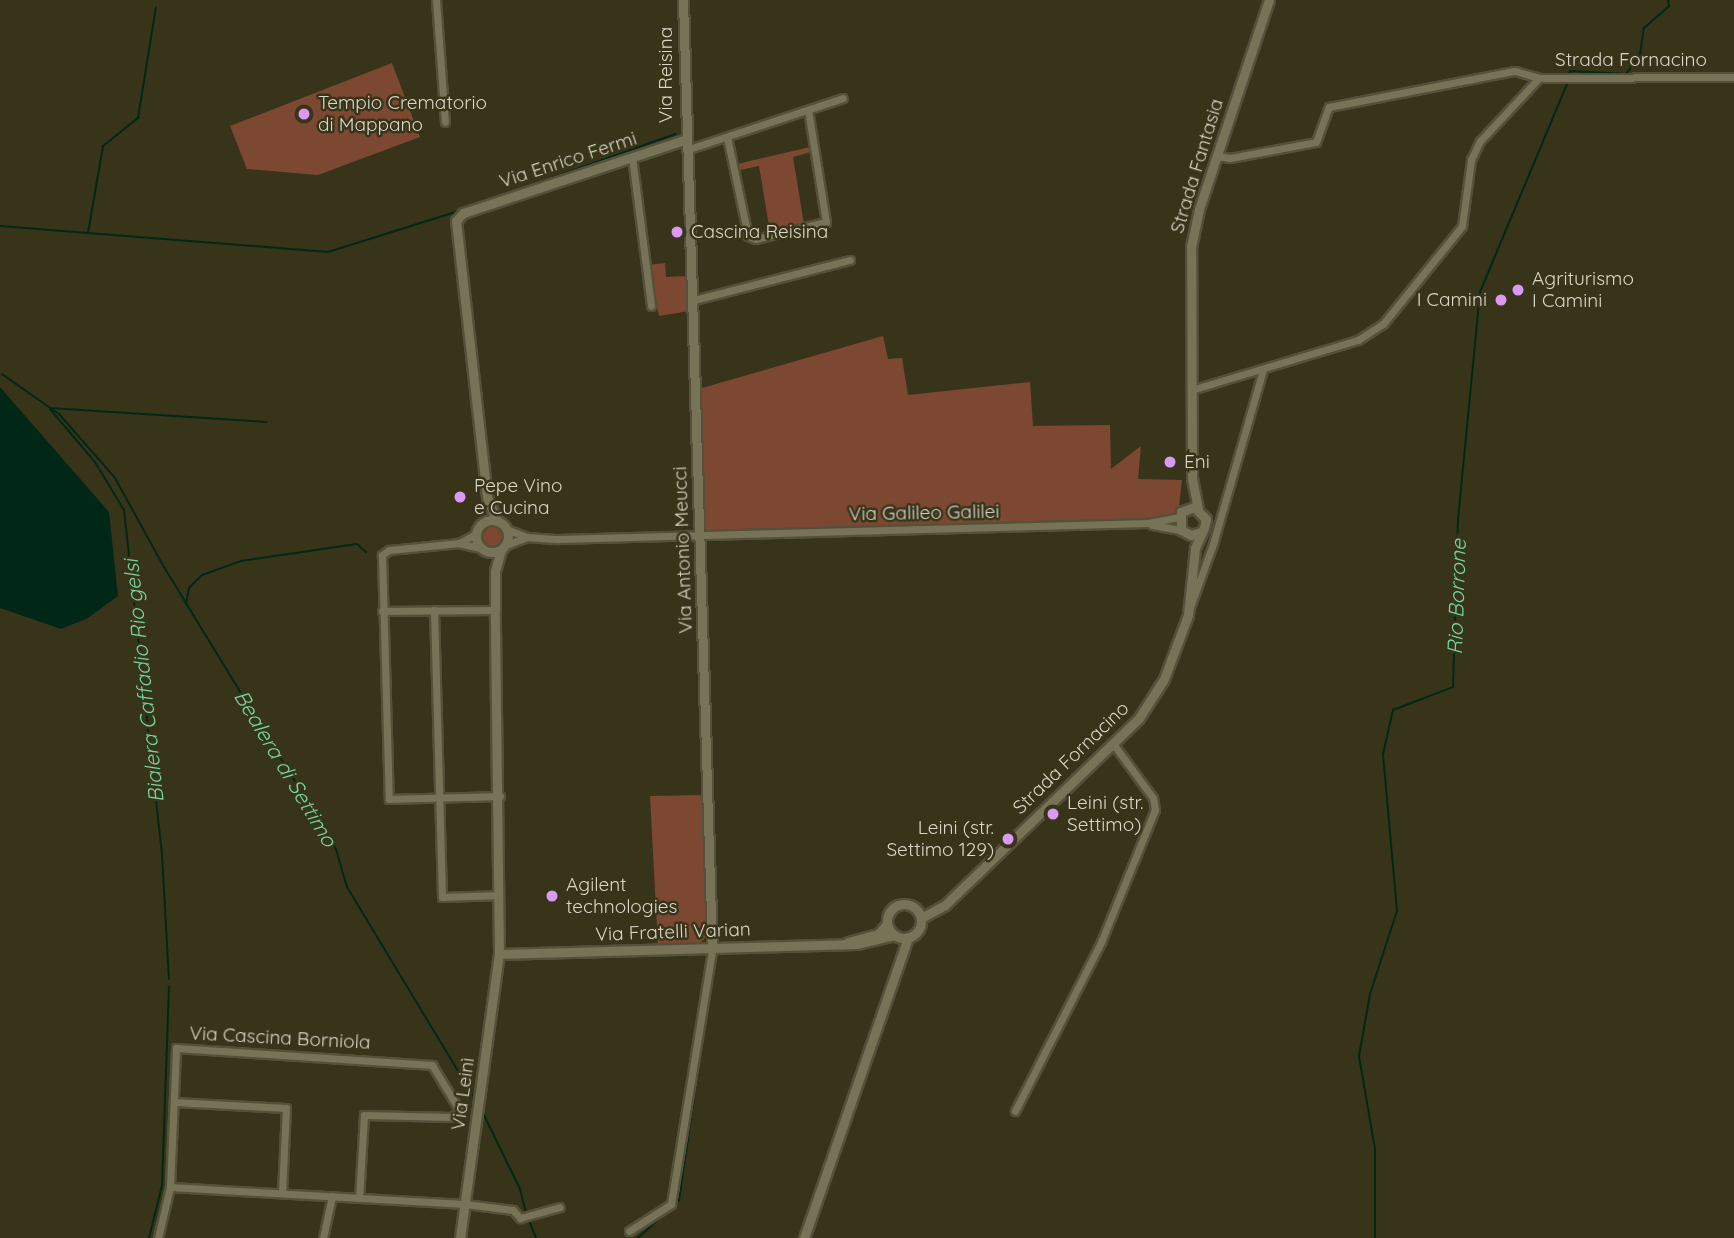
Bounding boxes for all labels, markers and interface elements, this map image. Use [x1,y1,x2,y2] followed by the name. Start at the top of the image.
[655,27,677,123] street label: Via Reisina
[1555,49,1707,71] street label: Strada Fornacino
[318,92,487,136] place label: Tempio Crematorio di Mappano
[1166,96,1228,236] street label: Strada Fantasia
[296,106,312,122] marker: Tempio Crematorio di Mappano
[496,127,640,193] street label: Via Enrico Fermi
[691,221,828,243] place label: Cascina Reisina
[669,224,685,240] marker: Cascina Reisina
[1532,268,1634,312] place label: Agriturismo I Camini
[1510,282,1526,298] marker: Agriturismo I Camini
[1417,289,1487,311] place label: I Camini
[1493,292,1509,308] marker: I Camini
[1184,451,1210,473] place label: Eni
[1162,454,1178,470] marker: Eni
[669,466,697,634] street label: Via Antonio Meucci
[474,475,562,519] place label: Pepe Vino e Cucina
[452,489,468,505] marker: Pepe Vino e Cucina
[848,500,1000,526] street label: Via Galileo Galilei
[1441,539,1471,655] water label: Rio Borrone
[118,558,168,804] water label: Bialera Caffadio Rio gelsi
[229,685,343,851] water label: Bealera di Settimo
[1008,697,1134,819] street label: Strada Fornacino
[1067,792,1143,836] place label: Leini (str. Settimo)
[1045,806,1061,822] marker: Leini (str. Settimo)
[886,817,994,861] place label: Leini (str. Settimo 129)
[1000,831,1016,847] marker: Leini (str. Settimo 129)
[566,874,677,918] place label: Agilent technologies
[544,888,560,904] marker: Agilent technologies
[595,918,751,946] street label: Via Fratelli Varian
[189,1022,371,1054] street label: Via Cascina Borniola
[447,1056,479,1132] street label: Via Leinì

